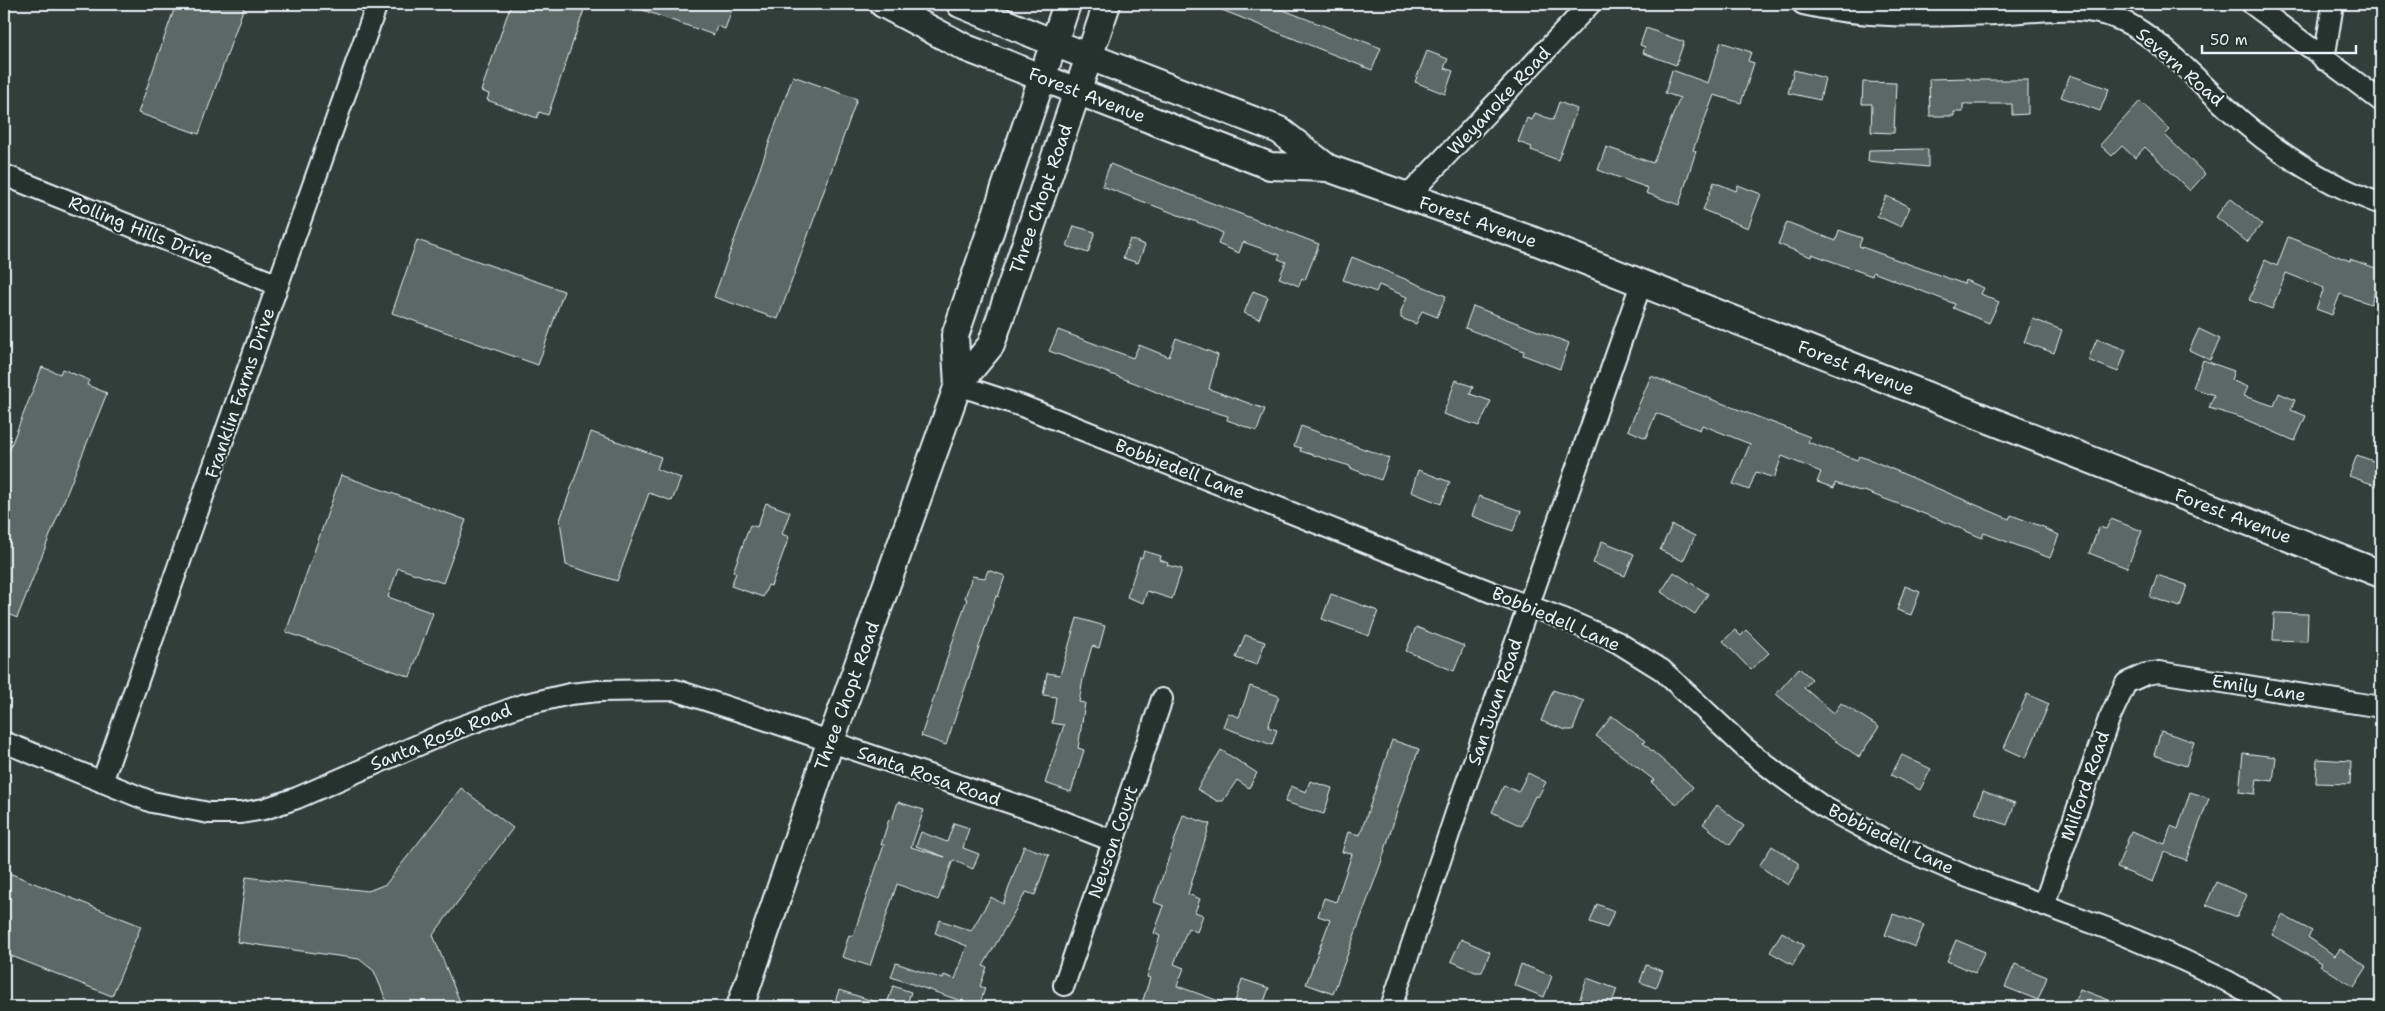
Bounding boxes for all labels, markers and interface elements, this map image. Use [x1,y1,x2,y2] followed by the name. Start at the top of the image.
[2131,22,2229,112] street label: Severn Road
[2202,22,2356,54] scale bar
[2210,30,2248,50] text: 50 m
[1442,41,1556,161] street label: Weyanoke Road
[1025,62,1149,128] street label: Forest Avenue
[1004,121,1078,277] street label: Three Chopt Road
[65,190,217,270] street label: Rolling Hills Drive
[1416,191,1540,253] street label: Forest Avenue
[200,305,280,481] street label: Franklin Farms Drive
[1794,335,1918,401] street label: Forest Avenue
[1112,433,1248,505] street label: Bobbiedell Lane
[2171,483,2295,549] street label: Forest Avenue
[1488,581,1624,657] street label: Bobbiedell Lane
[809,618,885,774] street label: Three Chopt Road
[1462,635,1528,769] street label: San Juan Road
[2210,669,2308,707] street label: Emily Lane
[367,698,515,776] street label: Santa Rosa Road
[2055,728,2115,844] street label: Milford Road
[854,740,1004,812] street label: Santa Rosa Road
[1082,782,1144,902] street label: Neuson Court
[1824,798,1958,880] street label: Bobbiedell Lane

